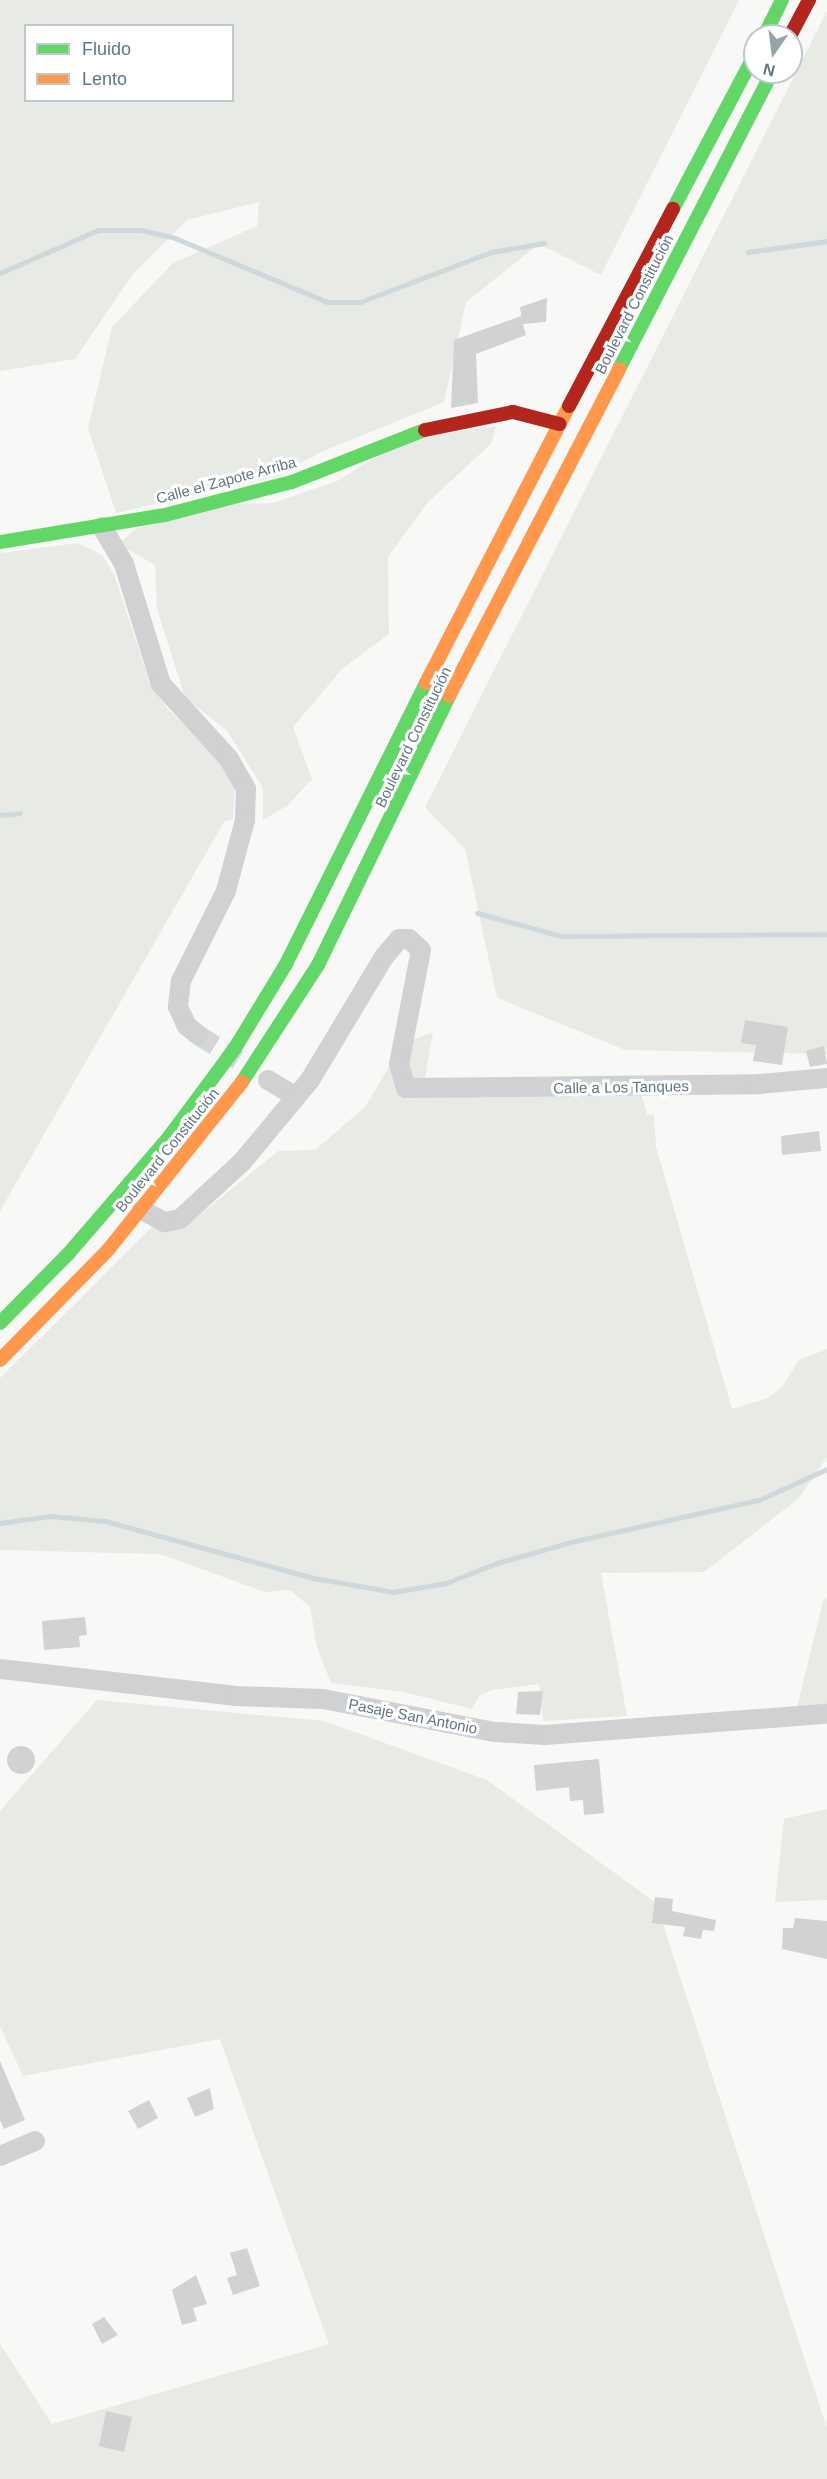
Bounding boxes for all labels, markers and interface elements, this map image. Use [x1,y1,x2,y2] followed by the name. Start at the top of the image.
[24,24,234,102] legend
[743,24,803,84] north arrow
[82,39,131,59] text: Fluido
[761,60,777,80] text: N
[82,69,127,89] text: Lento
[591,231,677,377] street label: Boulevard Constitución
[154,453,298,507] street label: Calle el Zapote Arriba
[371,664,455,810] street label: Boulevard Constitución
[553,1077,689,1097] street label: Calle a Los Tanques
[111,1084,223,1216] street label: Boulevard Constitución
[347,1695,479,1737] street label: Pasaje San Antonio

